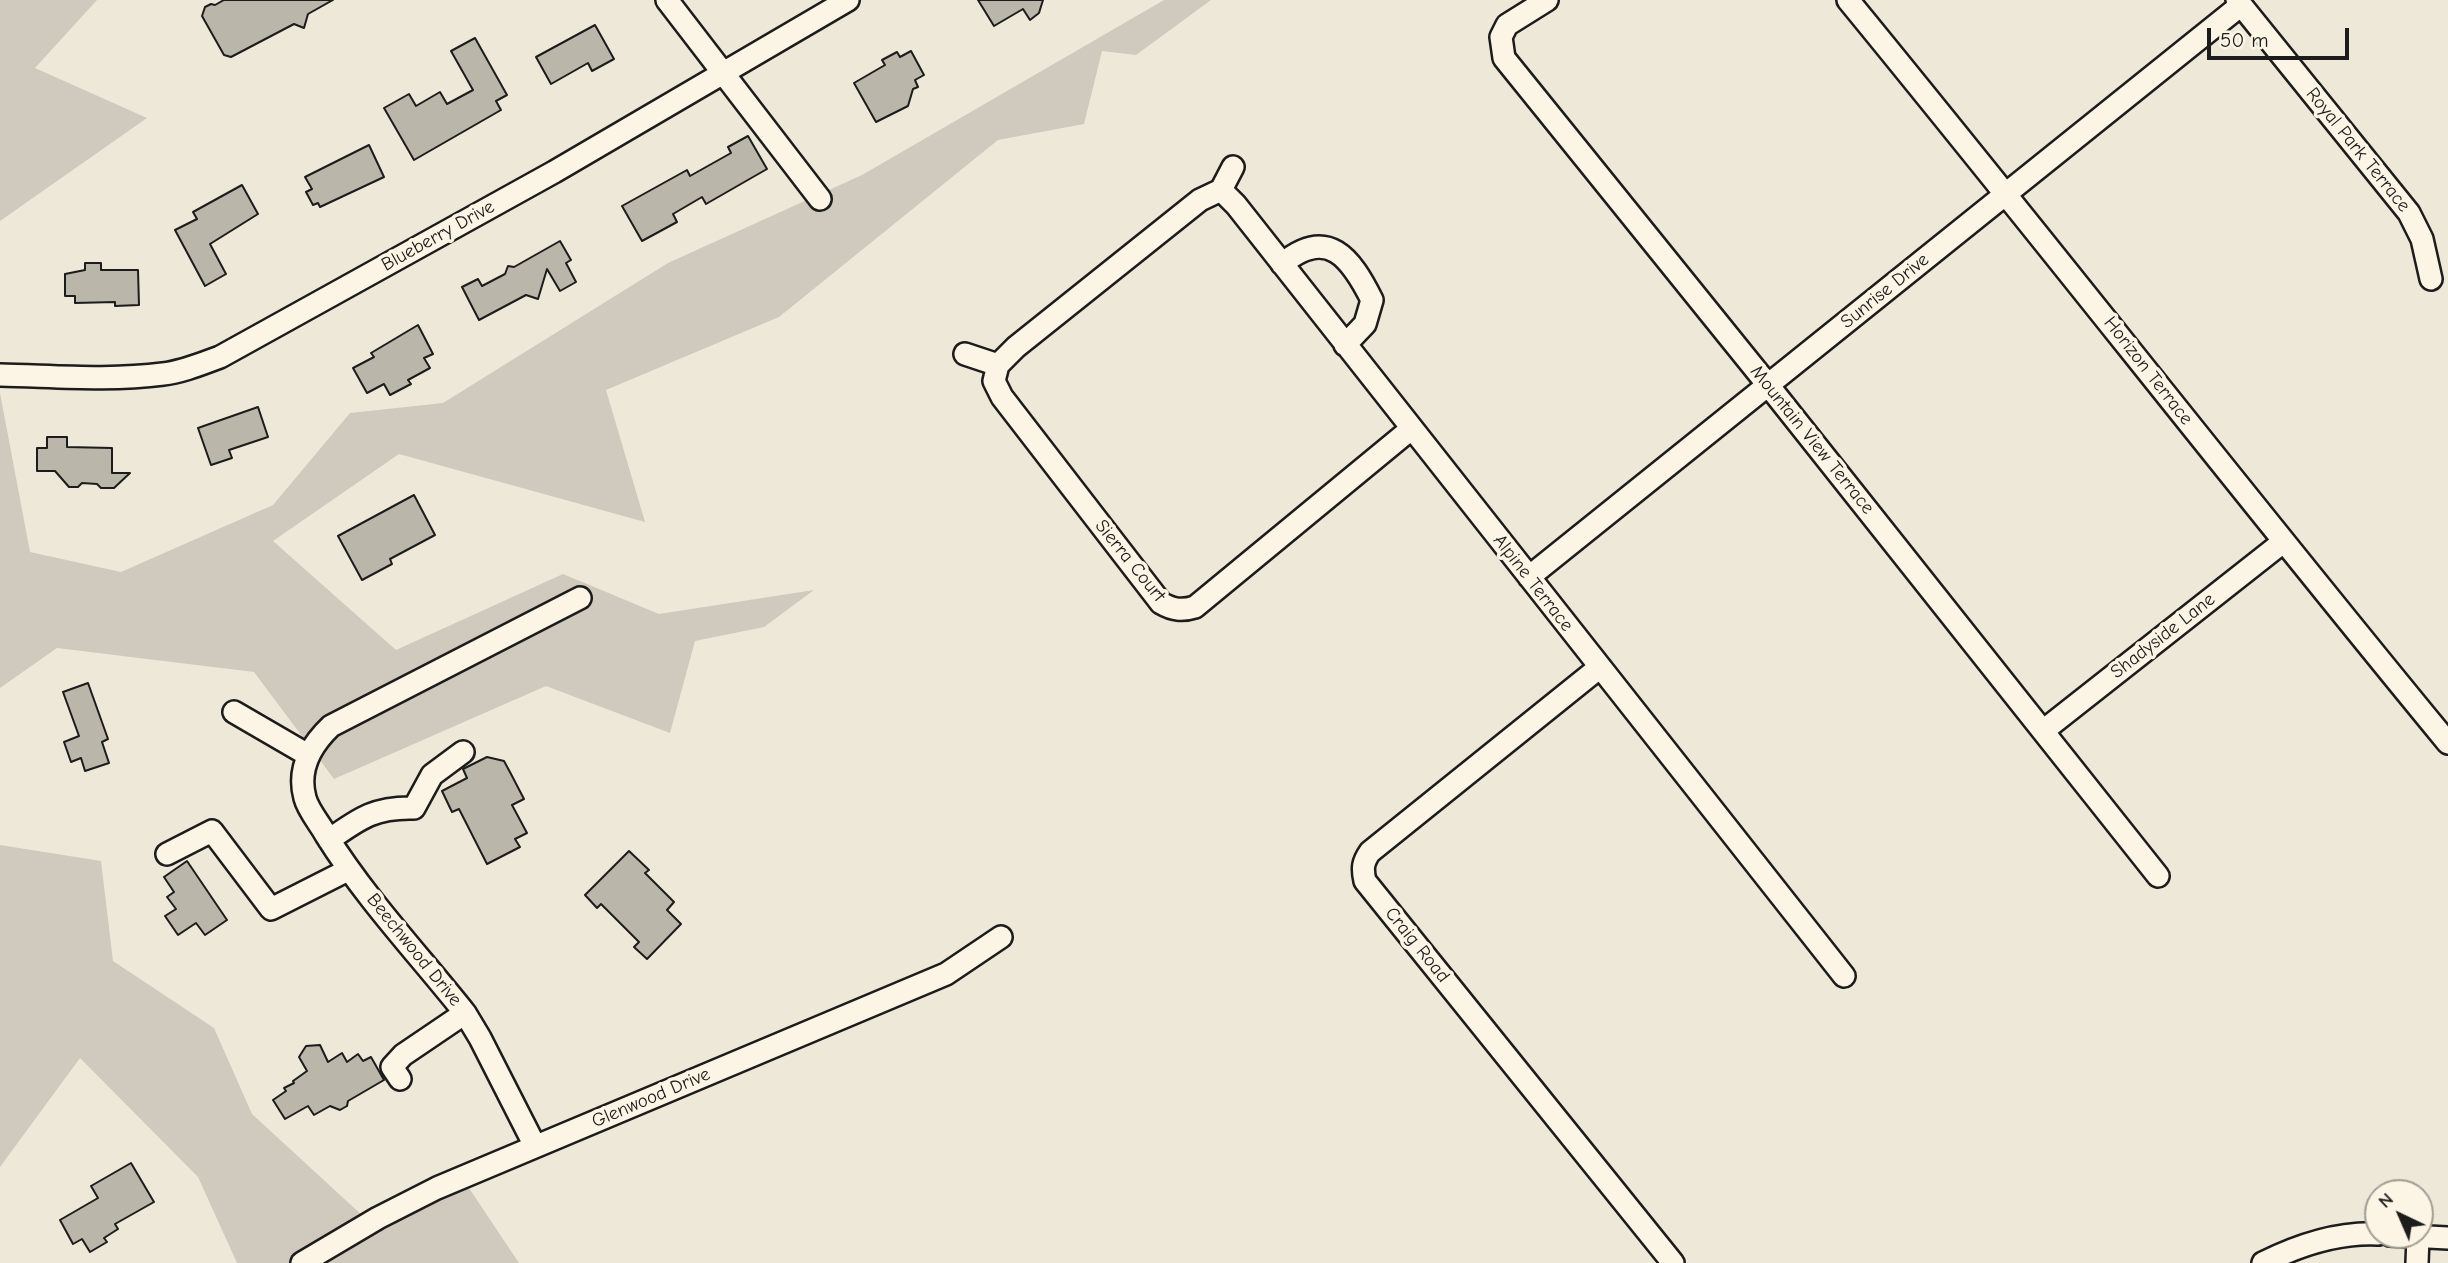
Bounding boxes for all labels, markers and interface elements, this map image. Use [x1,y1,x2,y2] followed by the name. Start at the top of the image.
[2210,14,2352,58] scale bar
[2220,28,2269,52] text: 50 m
[2301,83,2415,217] street label: Royal Park Terrace
[378,196,498,276] street label: Blueberry Drive
[1836,248,1934,334] street label: Sunrise Drive
[2099,312,2197,430] street label: Horizon Terrace
[1745,361,1879,519] street label: Mountain View Terrace
[1090,515,1170,607] street label: Sierra Court
[1488,530,1578,636] street label: Alpine Terrace
[2106,588,2220,684] street label: Shadyside Lane
[362,889,466,1011] street label: Beechwood Drive
[1380,903,1454,987] street label: Craig Road
[588,1063,714,1133] street label: Glenwood Drive
[2364,1179,2434,1249] north arrow
[2374,1188,2398,1213] text: N

